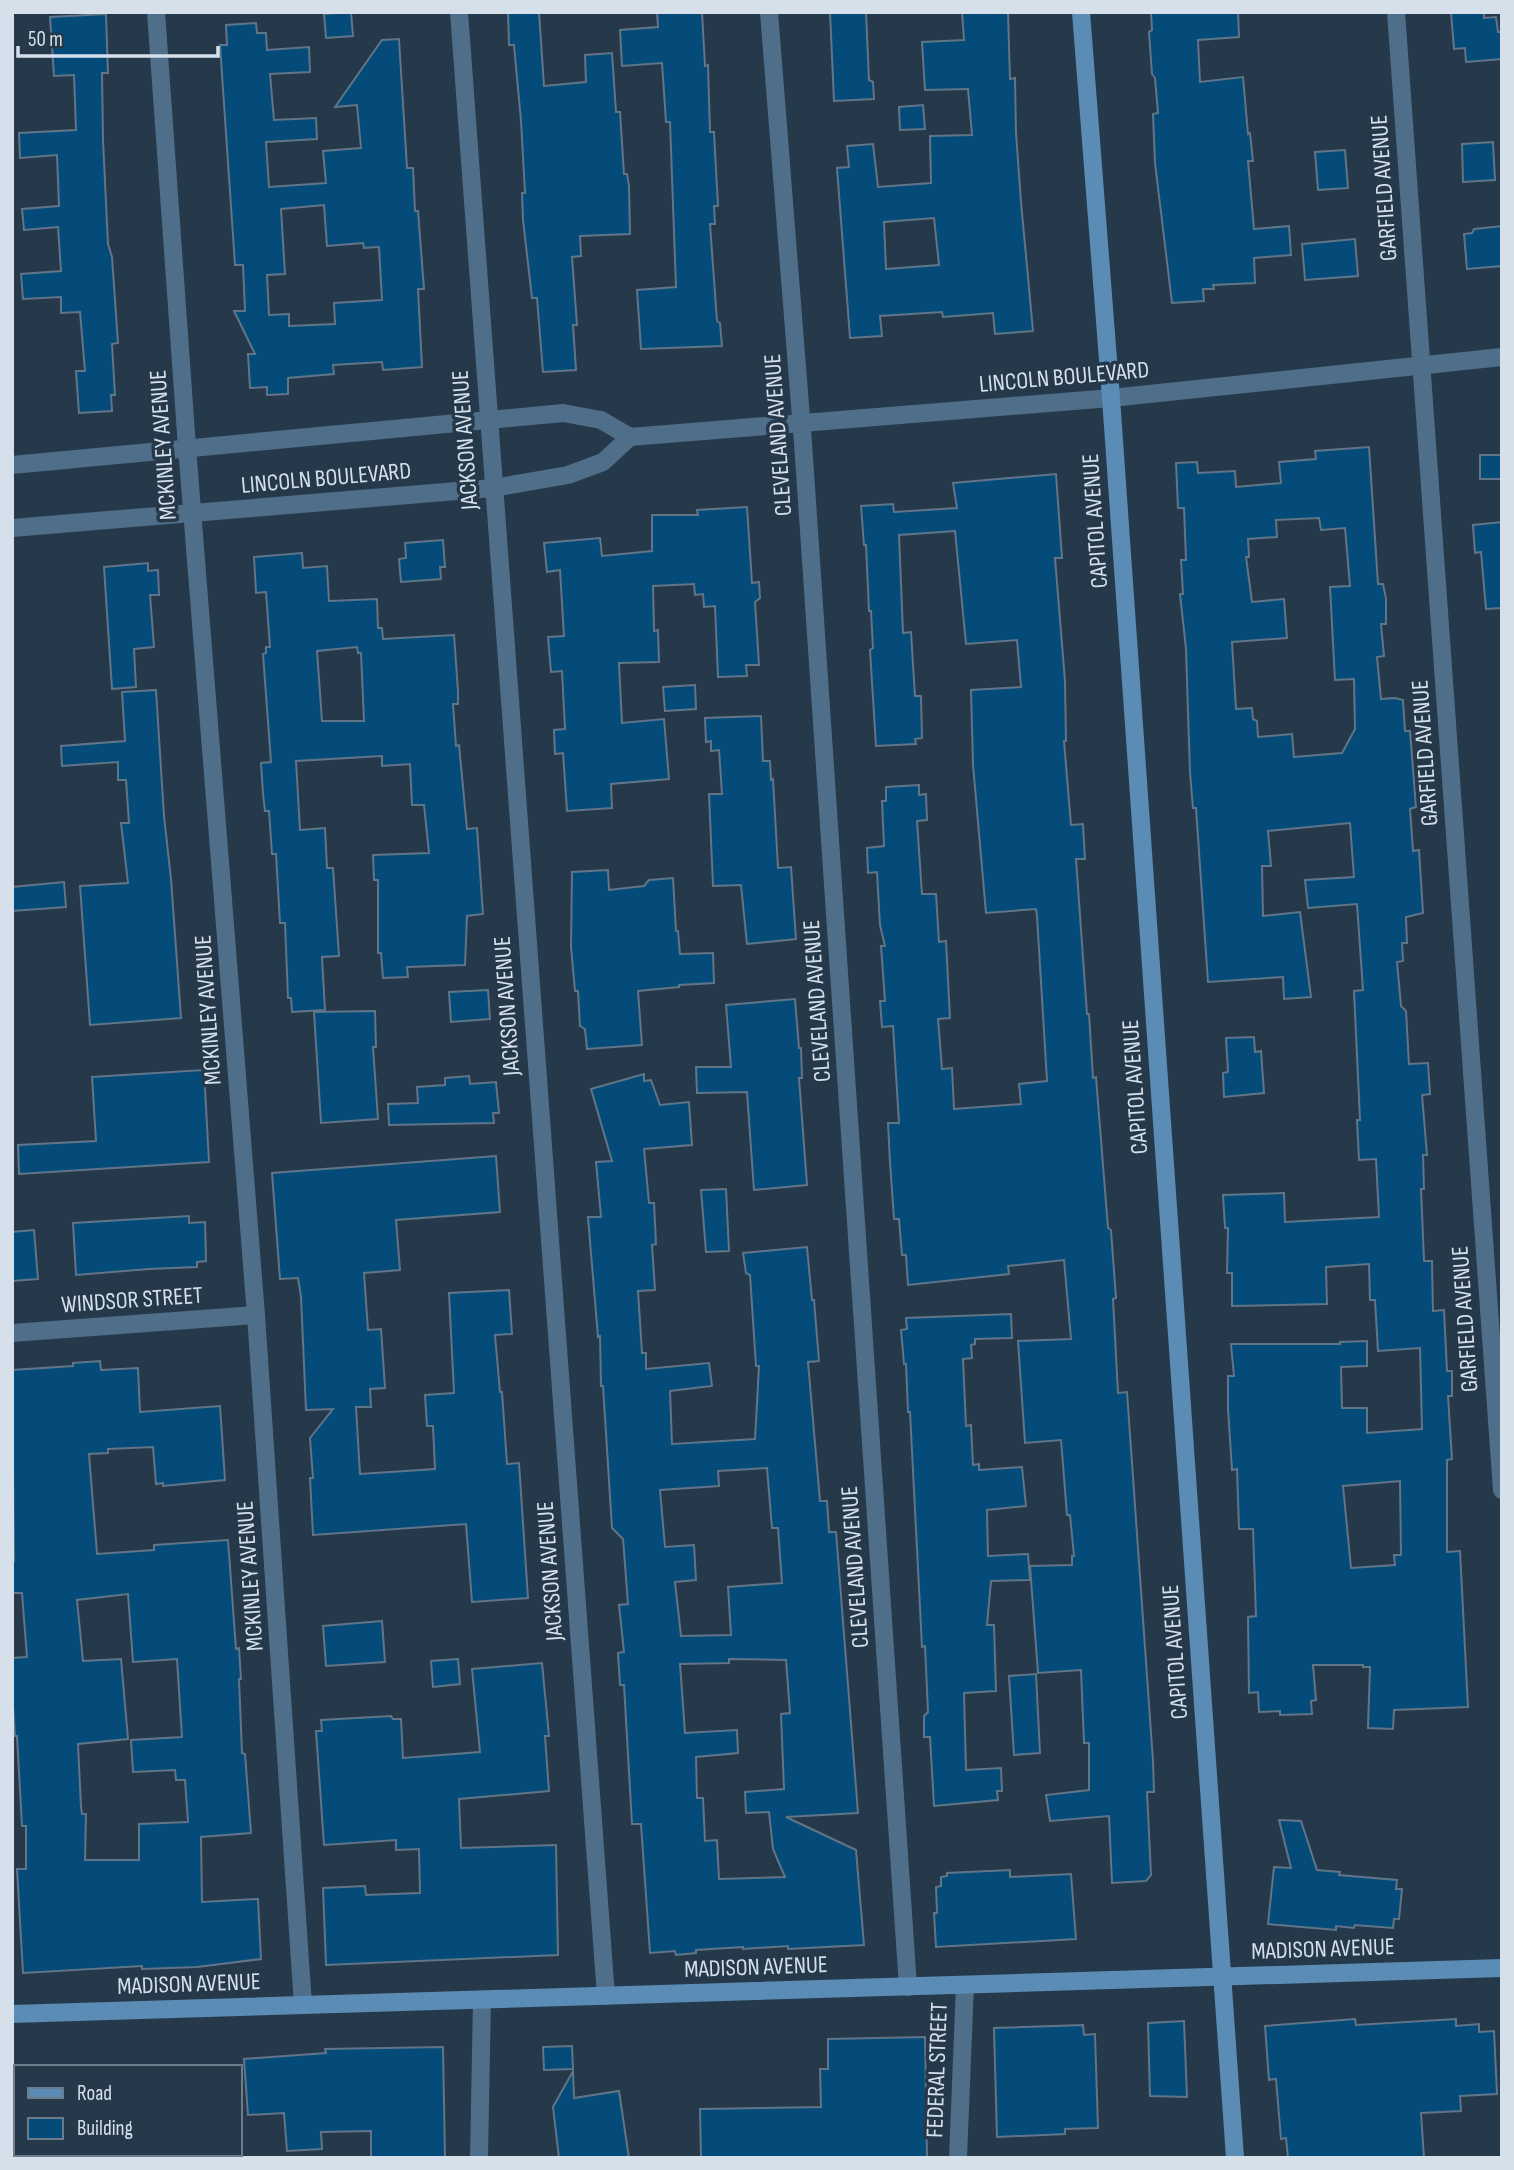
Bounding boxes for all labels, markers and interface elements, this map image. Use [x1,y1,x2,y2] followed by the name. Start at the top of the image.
[18,14,217,58] scale bar
[28,27,63,52] text: 50 m
[1364,114,1404,262] street label: GARFIELD AVENUE
[758,353,798,517] street label: CLEVELAND AVENUE
[978,355,1150,399] street label: LINCOLN BOULEVARD
[143,369,183,521] street label: MCKINLEY AVENUE
[446,369,484,512] street label: JACKSON AVENUE
[1076,453,1114,589] street label: CAPITOL AVENUE
[240,456,412,500] street label: LINCOLN BOULEVARD
[1405,679,1445,827] street label: GARFIELD AVENUE
[797,919,837,1083] street label: CLEVELAND AVENUE
[188,934,228,1086] street label: MCKINLEY AVENUE
[488,935,526,1078] street label: JACKSON AVENUE
[1116,1019,1154,1155] street label: CAPITOL AVENUE
[1445,1245,1485,1393] street label: GARFIELD AVENUE
[60,1281,204,1319] street label: WINDSOR STREET
[835,1485,875,1649] street label: CLEVELAND AVENUE
[230,1500,270,1652] street label: MCKINLEY AVENUE
[531,1500,569,1643] street label: JACKSON AVENUE
[1156,1584,1194,1720] street label: CAPITOL AVENUE
[1251,1932,1395,1966] street label: MADISON AVENUE
[684,1950,828,1984] street label: MADISON AVENUE
[117,1967,261,2001] street label: MADISON AVENUE
[920,2002,954,2138] street label: FEDERAL STREET
[14,2065,242,2156] legend
[77,2081,112,2106] text: Road
[77,2116,133,2141] text: Building

